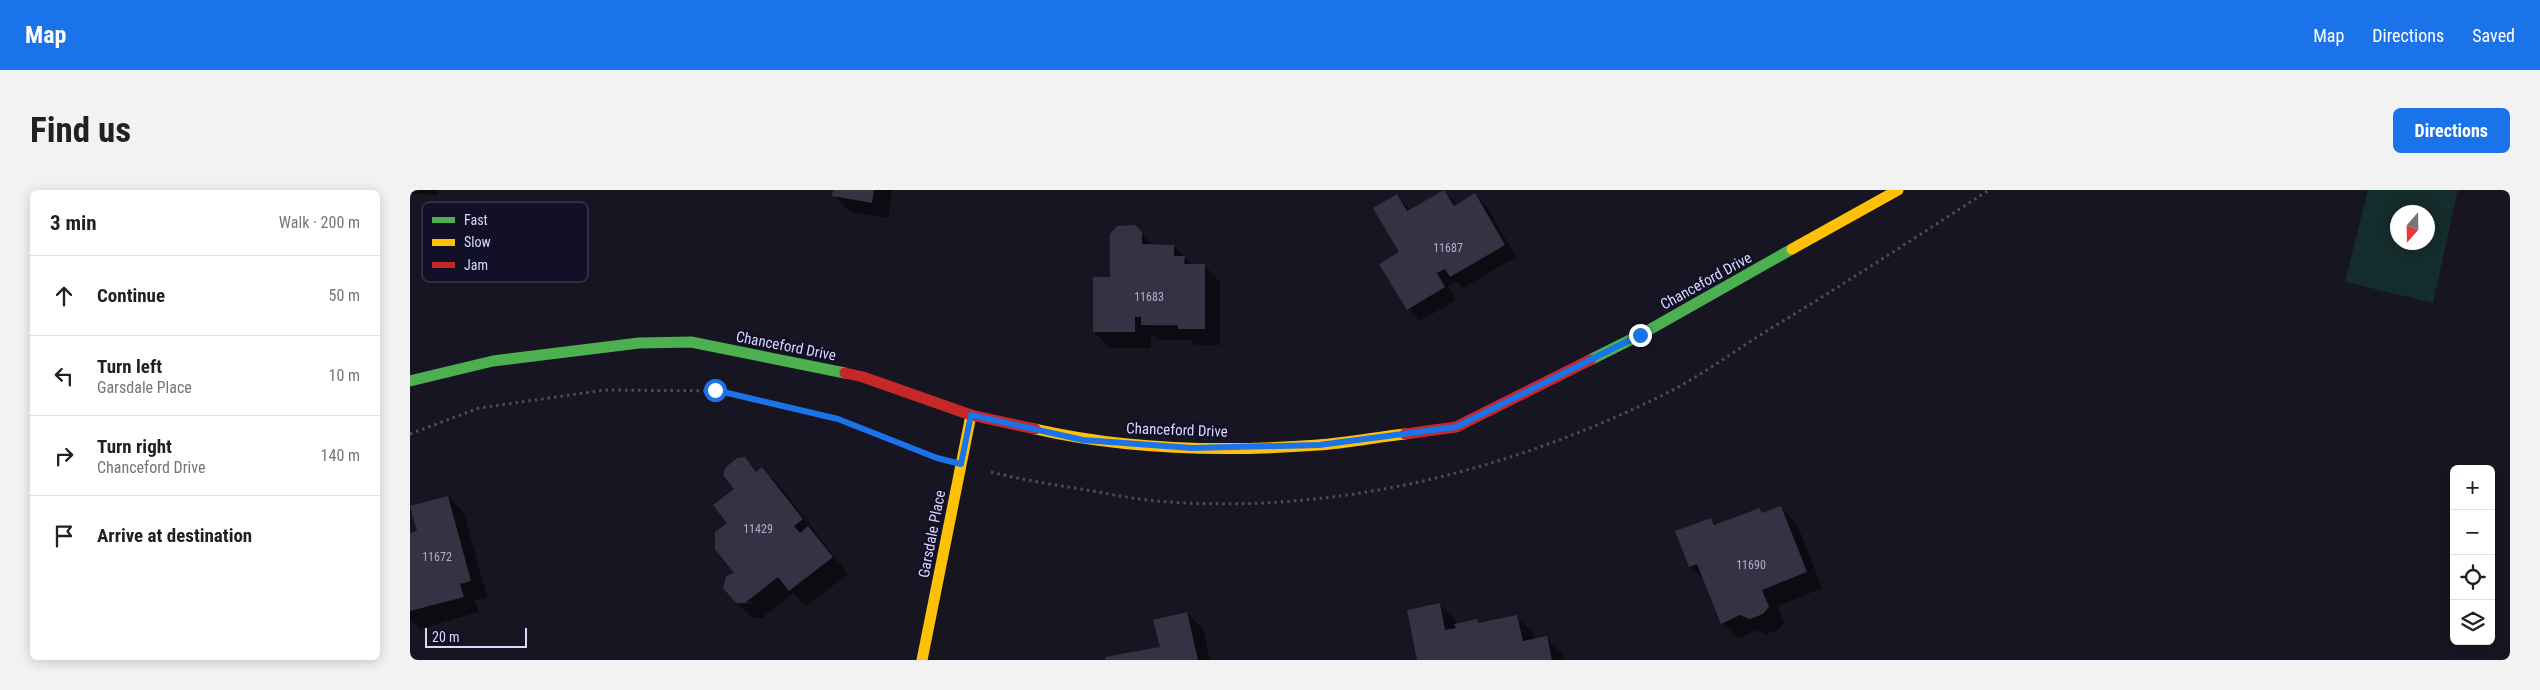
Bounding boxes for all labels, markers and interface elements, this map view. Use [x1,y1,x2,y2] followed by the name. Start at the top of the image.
[25,21,66,49] text: Map
[2313,25,2344,46] text: Map
[2372,25,2444,46] text: Directions
[2472,25,2515,46] text: Saved
[2393,108,2510,153] button: Directions
[30,110,131,151] text: Find us
[422,202,588,282] legend
[2390,205,2435,250] north arrow
[50,211,97,235] text: 3 min
[464,212,488,228] text: Fast
[279,213,360,232] text: Walk · 200 m
[464,234,491,250] text: Slow
[1433,241,1463,255] house number: 11687
[1657,248,1755,314] street label: Chanceford Drive
[464,257,488,273] text: Jam
[50,282,78,310] icon: ahead
[97,284,165,307] text: Continue
[328,286,360,305] text: 50 m
[1134,290,1164,304] house number: 11683
[1629,324,1652,347] route end
[734,327,838,365] street label: Chanceford Drive
[97,355,162,378] text: Turn left
[50,362,78,390] icon: left
[328,366,360,385] text: 10 m
[97,378,192,397] text: Garsdale Place
[704,379,727,402] route start
[1126,419,1228,441] street label: Chanceford Drive
[97,435,172,458] text: Turn right
[50,442,78,470] icon: right
[321,446,360,465] text: 140 m
[97,458,205,477] text: Chanceford Drive
[2450,465,2495,645] map controls
[2450,465,2495,510] button: +
[915,489,949,579] street label: Garsdale Place
[2450,510,2495,555] button: −
[50,522,78,550] icon: arrive
[743,522,773,536] house number: 11429
[97,524,252,547] text: Arrive at destination
[422,550,452,564] house number: 11672
[2450,555,2495,600] button: locate
[1736,558,1766,572] house number: 11690
[2450,600,2495,645] button: layers
[425,625,528,648] scale bar
[432,629,460,645] text: 20 m

